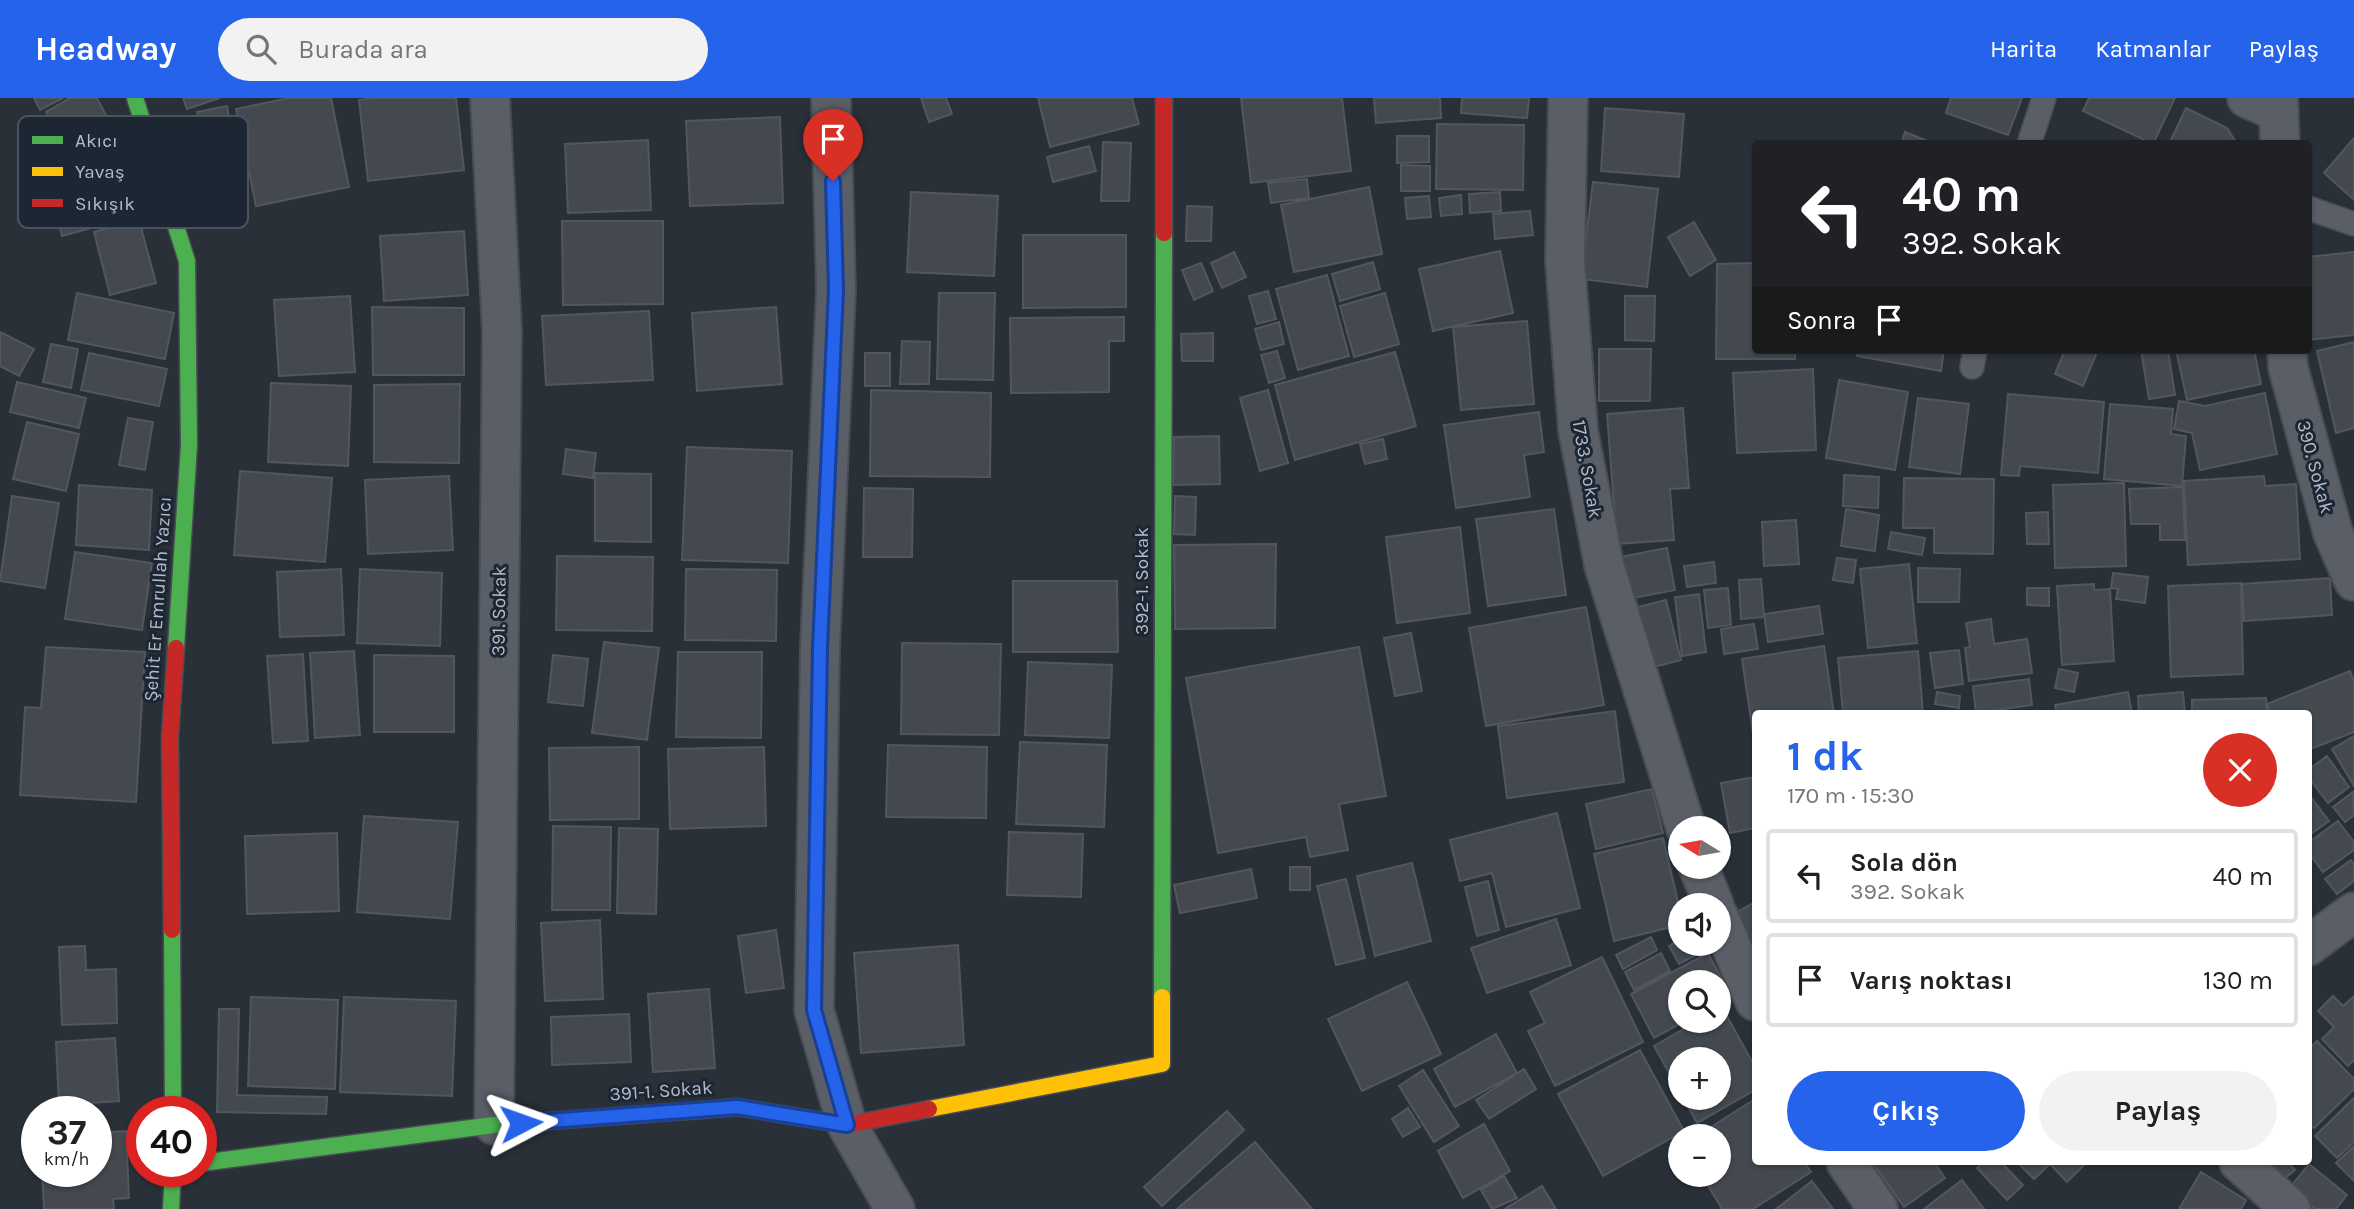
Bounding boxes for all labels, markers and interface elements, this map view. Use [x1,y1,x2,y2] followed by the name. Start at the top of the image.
[218,18,708,81] search box
[35,30,176,68] text: Headway
[242,30,280,68] icon: search
[298,34,428,65] text: Burada ara
[1990,35,2057,63] text: Harita
[2095,35,2211,63] text: Katmanlar
[2249,35,2319,63] text: Paylaş
[803,109,863,181] pin
[18,116,248,228] legend
[814,120,852,158] icon: arrive
[75,130,118,152] text: Akıcı
[75,161,125,183] text: Yavaş
[1902,166,2021,223] text: 40 m
[1787,168,1878,259] icon: left
[75,193,135,215] text: Sıkışık
[1902,225,2062,262] text: 392. Sokak
[1870,301,1908,339] icon: arrive
[1787,305,1856,336] text: Sonra
[1568,418,1607,520] street label: 1733. Sokak
[2292,418,2338,516] street label: 390. Sokak
[140,496,176,702] street label: Şehit Er Emrullah Yazıcı
[1131,527,1153,635] street label: 392-1. Sokak
[487,565,511,656] street label: 391. Sokak
[1787,731,1863,781] text: 1 dk
[2203,733,2277,807] button: close
[1787,782,1914,809] text: 170 m · 15:30
[1668,816,1731,878] north arrow
[1668,816,1731,1187] map controls
[1850,847,1958,878] text: Sola dön
[1791,857,1829,895] icon: left
[2213,861,2273,892] text: 40 m
[1850,878,1965,905] text: 392. Sokak
[1668,893,1731,956] button: sound
[1791,961,1829,999] icon: arrive
[1850,965,2013,996] text: Varış noktası
[2203,965,2273,996] text: 130 m
[1668,970,1731,1033] button: search
[1668,1047,1731,1110] button: +
[1787,1071,2025,1151] button: Çıkış
[2039,1071,2277,1151] button: Paylaş
[609,1076,713,1106] street label: 391-1. Sokak
[484,1086,558,1160] position arrow
[126,1096,217,1187] speed limit sign: 40
[47,1112,86,1153] text: 37
[1668,1124,1731,1187] button: −
[44,1148,89,1170] text: km/h

